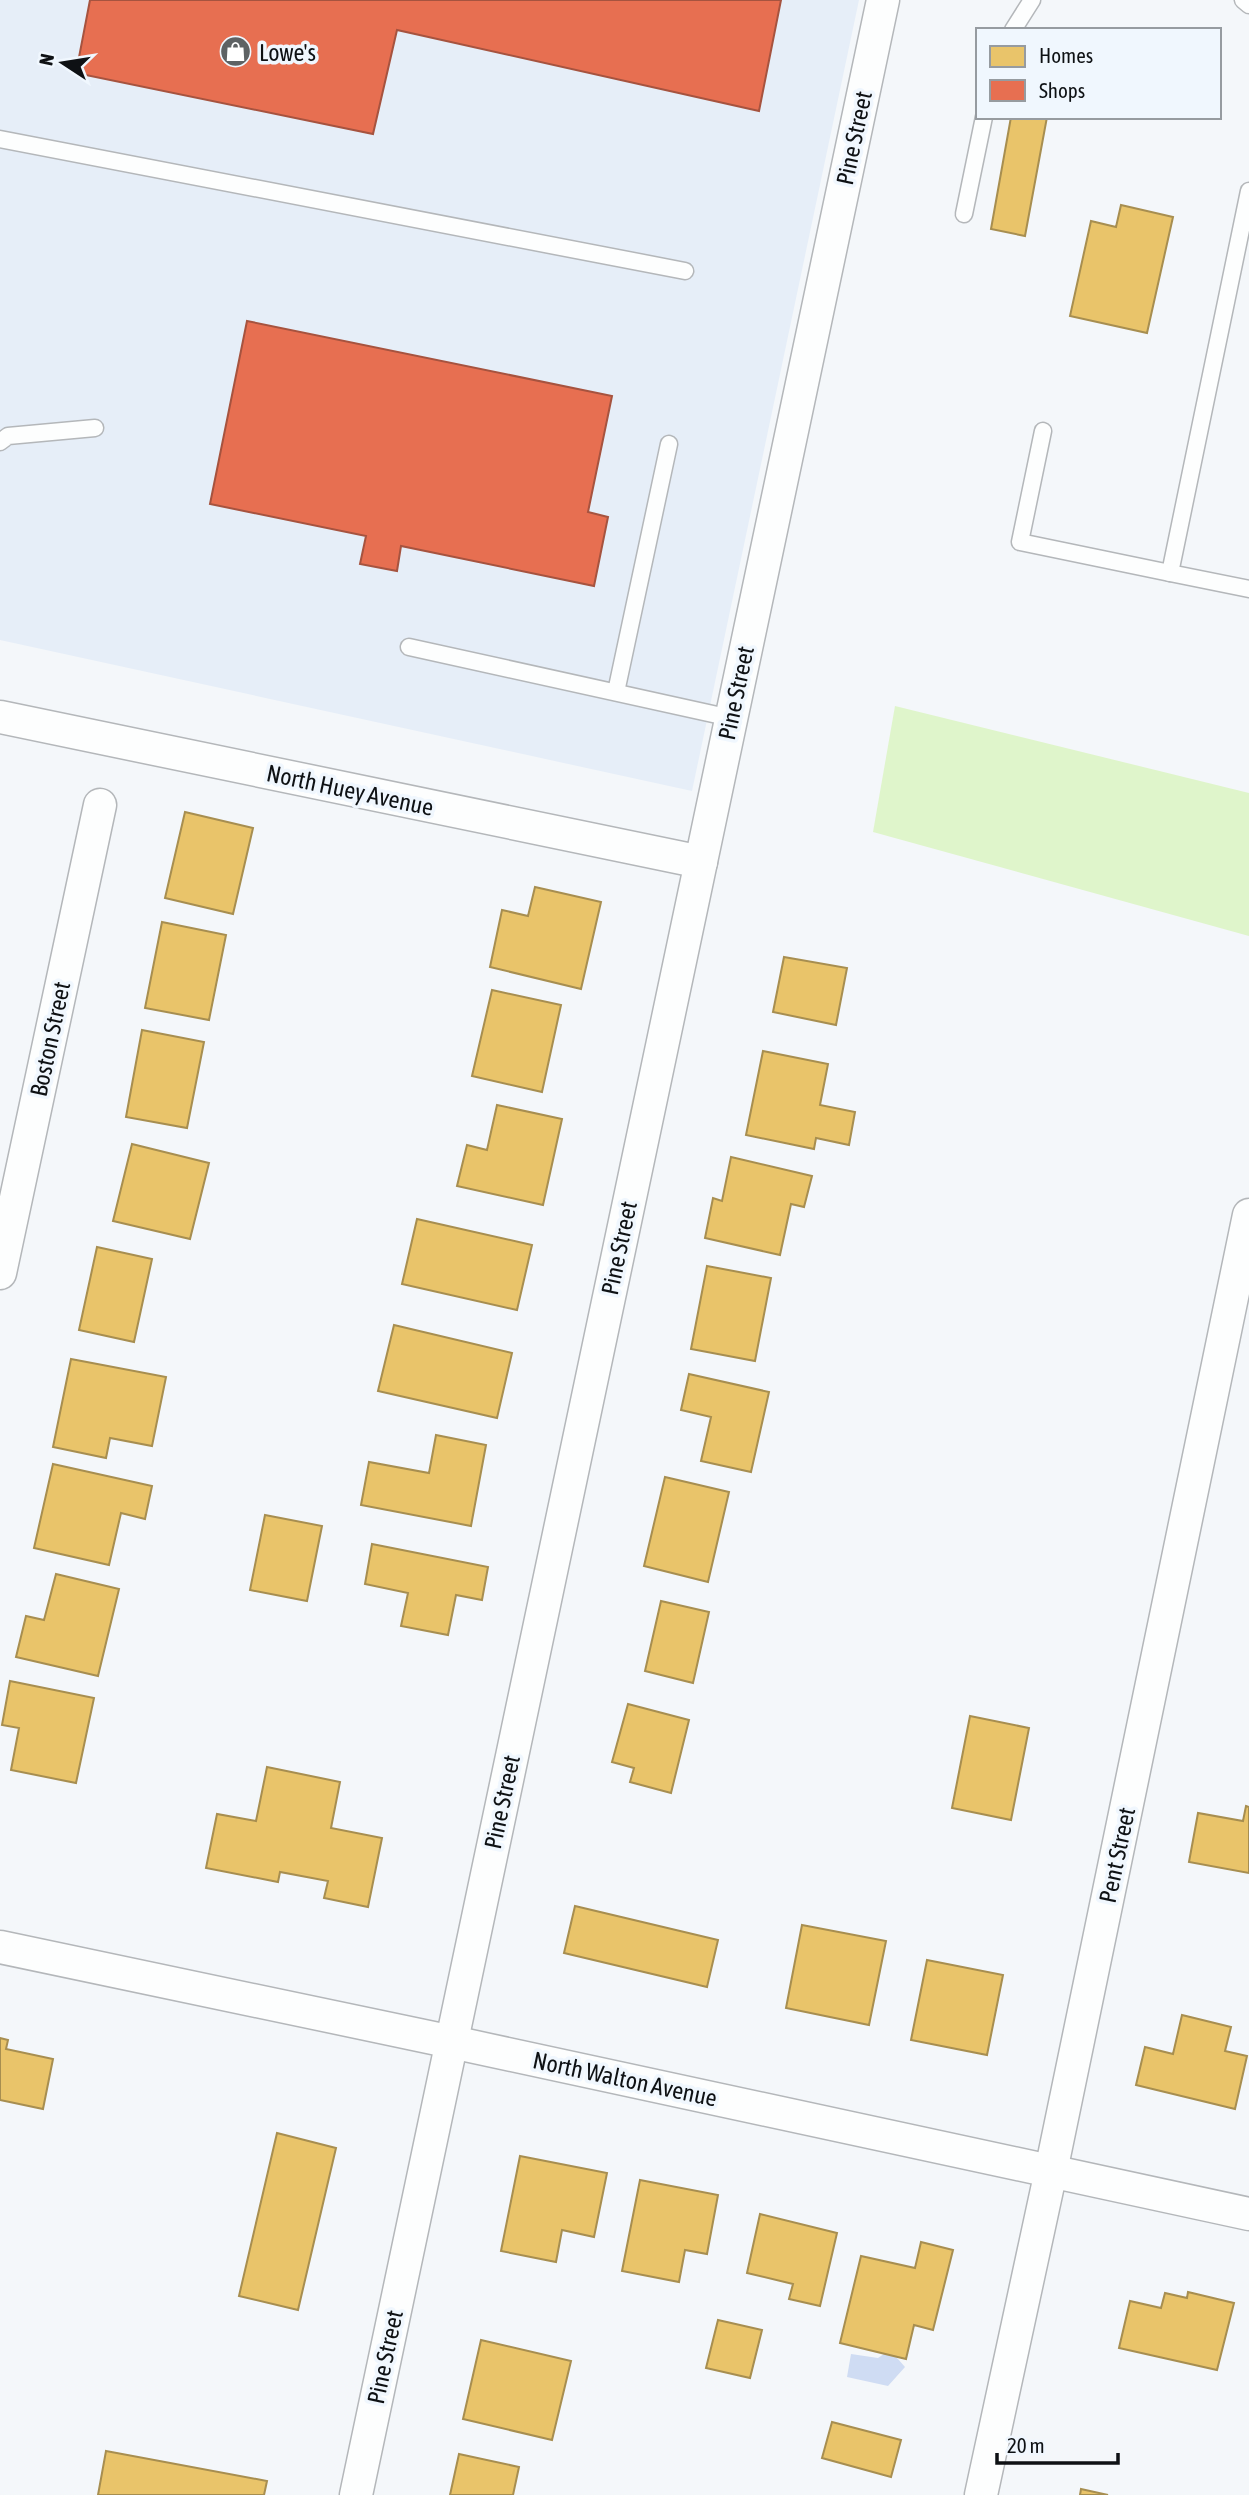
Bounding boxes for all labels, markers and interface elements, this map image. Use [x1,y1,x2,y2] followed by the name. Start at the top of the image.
[28,28,98,98] north arrow
[976,28,1221,119] legend
[219,35,253,69] shop icon: Lowe's
[259,39,316,66] place label: Lowe's
[1039,43,1093,67] text: Homes
[34,52,58,67] text: N
[1039,78,1085,102] text: Shops
[831,89,877,187] street label: Pine Street
[713,644,759,742] street label: Pine Street
[264,759,436,821] street label: North Huey Avenue
[25,979,75,1099] street label: Boston Street
[596,1199,642,1297] street label: Pine Street
[479,1753,525,1851] street label: Pine Street
[1094,1805,1140,1905] street label: Pent Street
[530,2046,720,2112] street label: North Walton Avenue
[362,2308,408,2406] street label: Pine Street
[997,2422,1118,2466] scale bar
[1007,2433,1045,2457] text: 20 m

